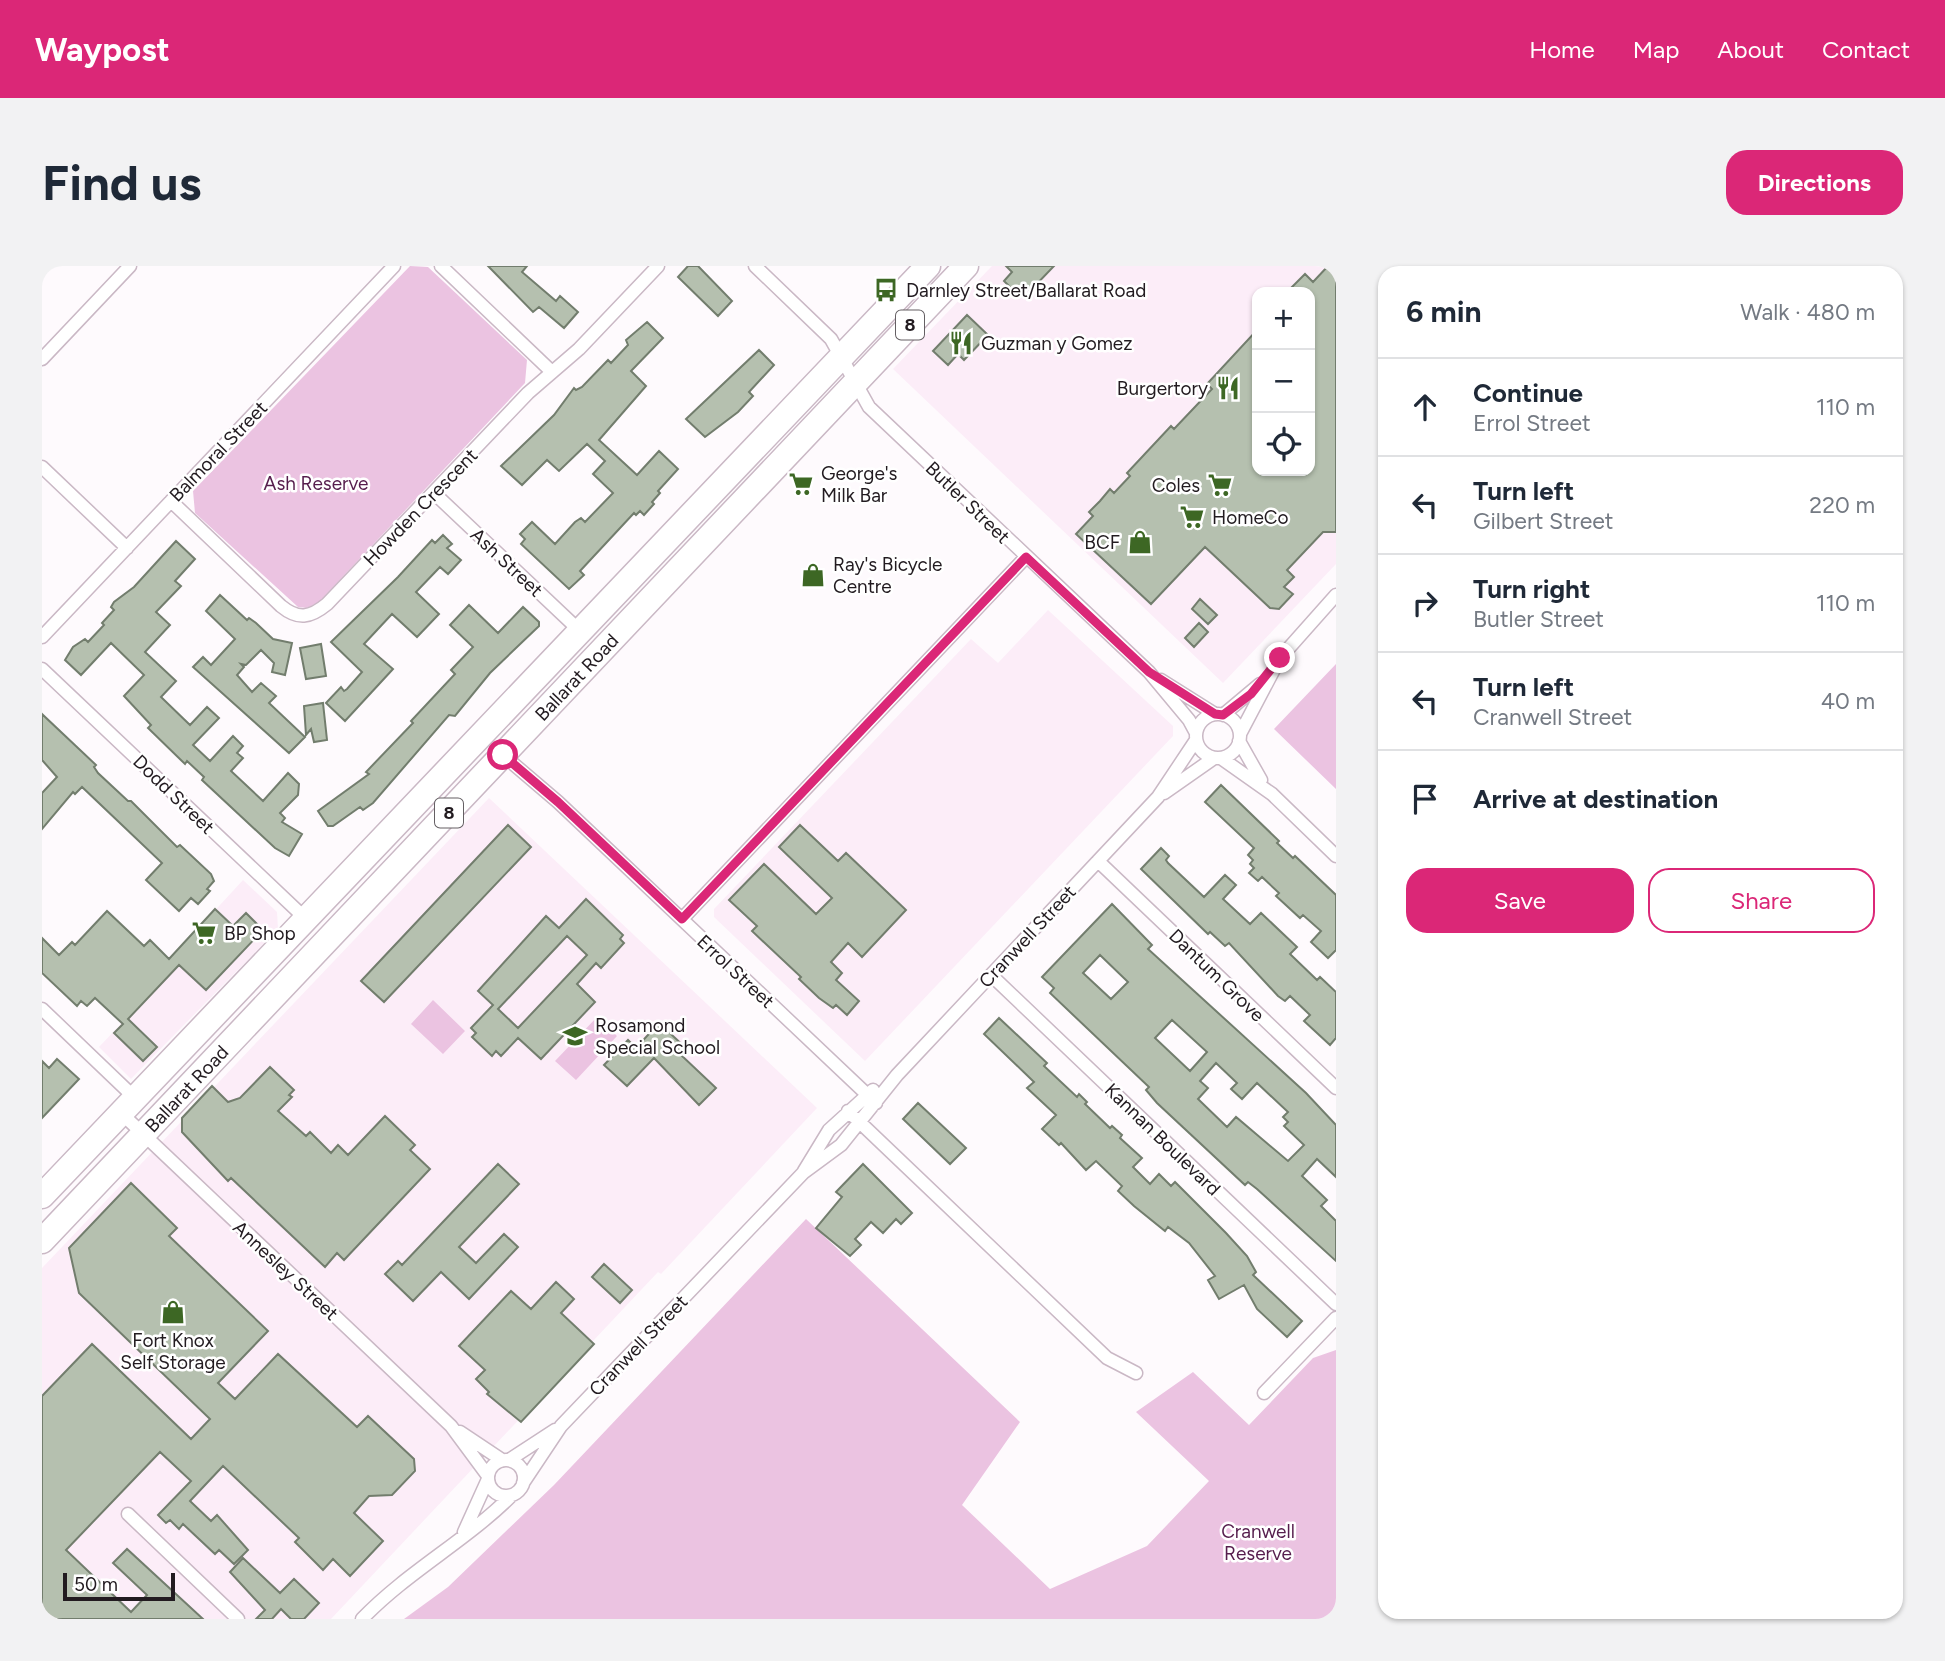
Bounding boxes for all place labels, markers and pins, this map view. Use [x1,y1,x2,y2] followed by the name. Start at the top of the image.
[872,276,900,304] bus stop icon: Darnley Street/Ballarat Road
[906,279,1146,302] place label: Darnley Street/Ballarat Road
[947,329,975,357] restaurant icon: Guzman y Gomez
[981,332,1133,355] place label: Guzman y Gomez
[1214,374,1242,402] restaurant icon: Burgertory
[1117,377,1208,400] place label: Burgertory
[821,462,898,507] place label: George's Milk Bar
[787,470,815,498] supermarket icon: George's Milk Bar
[1206,471,1234,499] supermarket icon: Coles
[1152,474,1200,497] place label: Coles
[1178,503,1206,531] supermarket icon: HomeCo
[1212,506,1289,529] place label: HomeCo
[1126,528,1154,556] shop icon: BCF
[1084,531,1120,554] place label: BCF
[833,553,942,598] place label: Ray's Bicycle Centre
[799,561,827,589] shop icon: Ray's Bicycle Centre
[190,919,218,947] supermarket icon: BP Shop
[224,922,296,945] place label: BP Shop
[595,1014,720,1059] place label: Rosamond Special School
[561,1022,589,1050] school or university icon: Rosamond Special School
[159,1298,187,1326] shop icon: Fort Knox Self Storage
[120,1329,226,1374] place label: Fort Knox Self Storage

